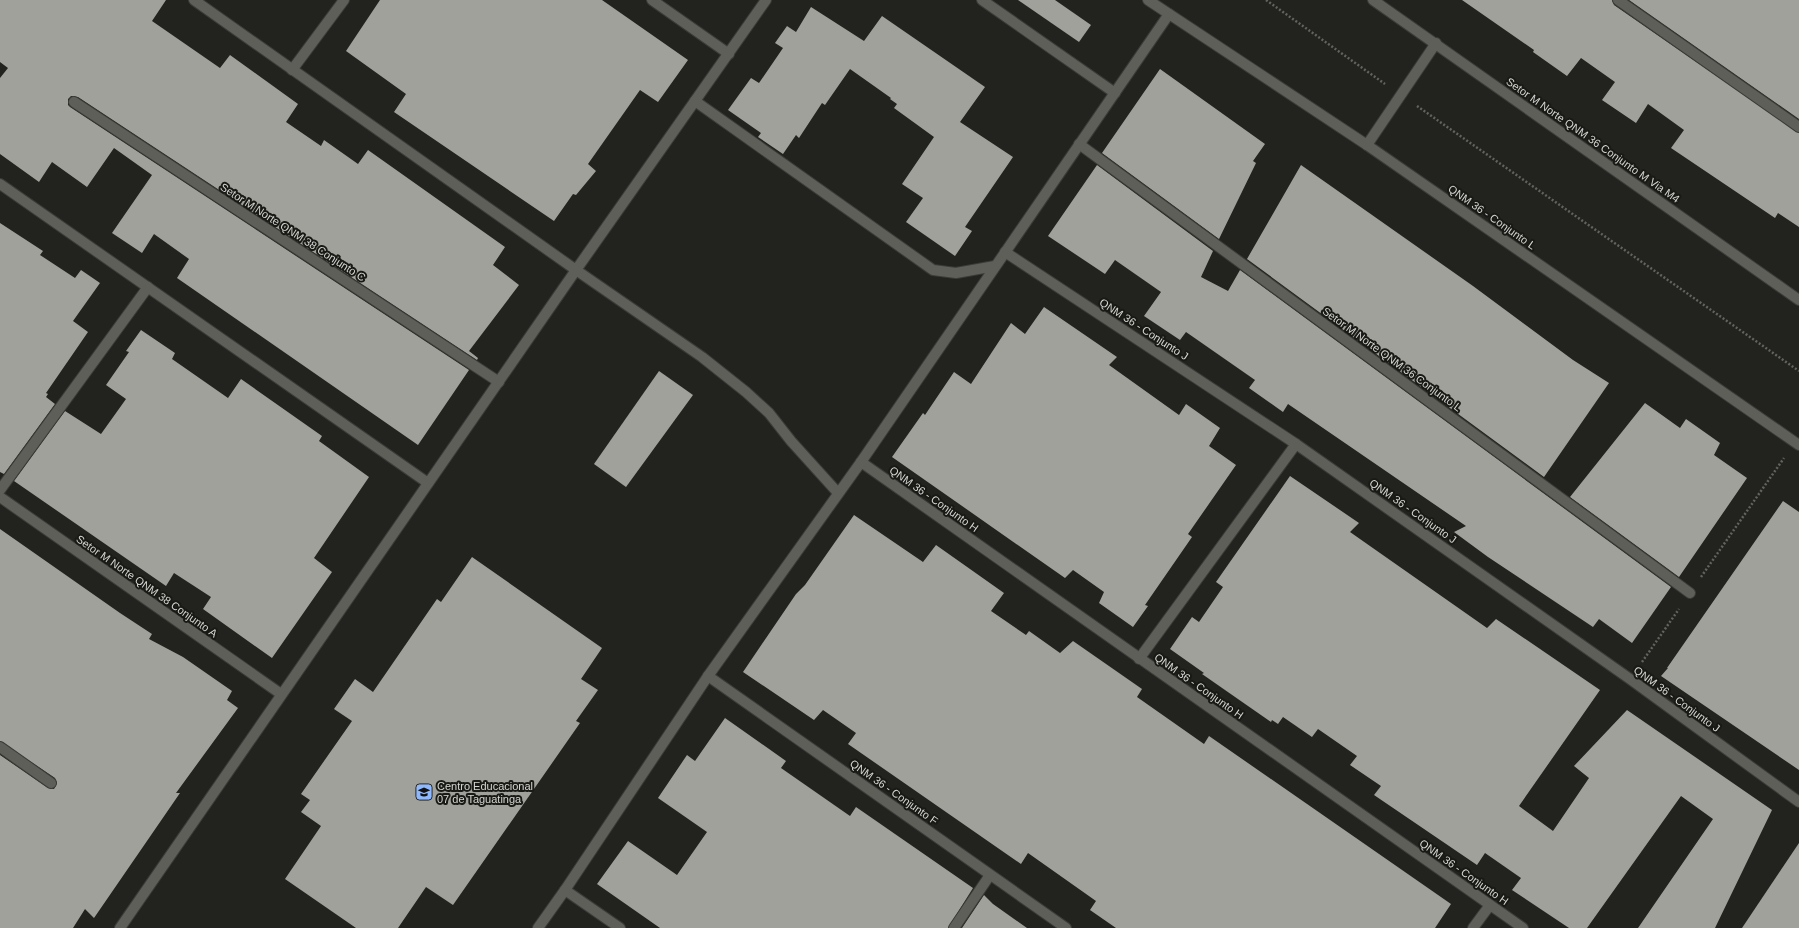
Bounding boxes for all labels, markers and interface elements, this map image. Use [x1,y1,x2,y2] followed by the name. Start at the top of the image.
[1504,75,1682,205] street label: Setor M Norte QNM 36 Conjunto M Via M4
[218,181,368,284] street label: Setor M Norte QNM 38 Conjunto C
[1446,182,1538,252] street label: QNM 36 - Conjunto L
[1097,296,1191,362] street label: QNM 36 - Conjunto J
[1320,305,1464,413] street label: Setor M Norte QNM 36 Conjunto L
[887,464,981,534] street label: QNM 36 - Conjunto H
[1367,476,1459,546] street label: QNM 36 - Conjunto J
[74,533,220,640] street label: Setor M Norte QNM 38 Conjunto A
[1152,651,1246,721] street label: QNM 36 - Conjunto H
[1632,664,1722,734] street label: QNM 36 - Conjunto J
[848,757,940,827] street label: QNM 36 - Conjunto F
[437,780,533,805] place label: Centro Educacional 07 de Taguatinga
[414,782,434,802] school or university icon: Centro Educacional 07 de Taguatinga
[1417,837,1511,907] street label: QNM 36 - Conjunto H

